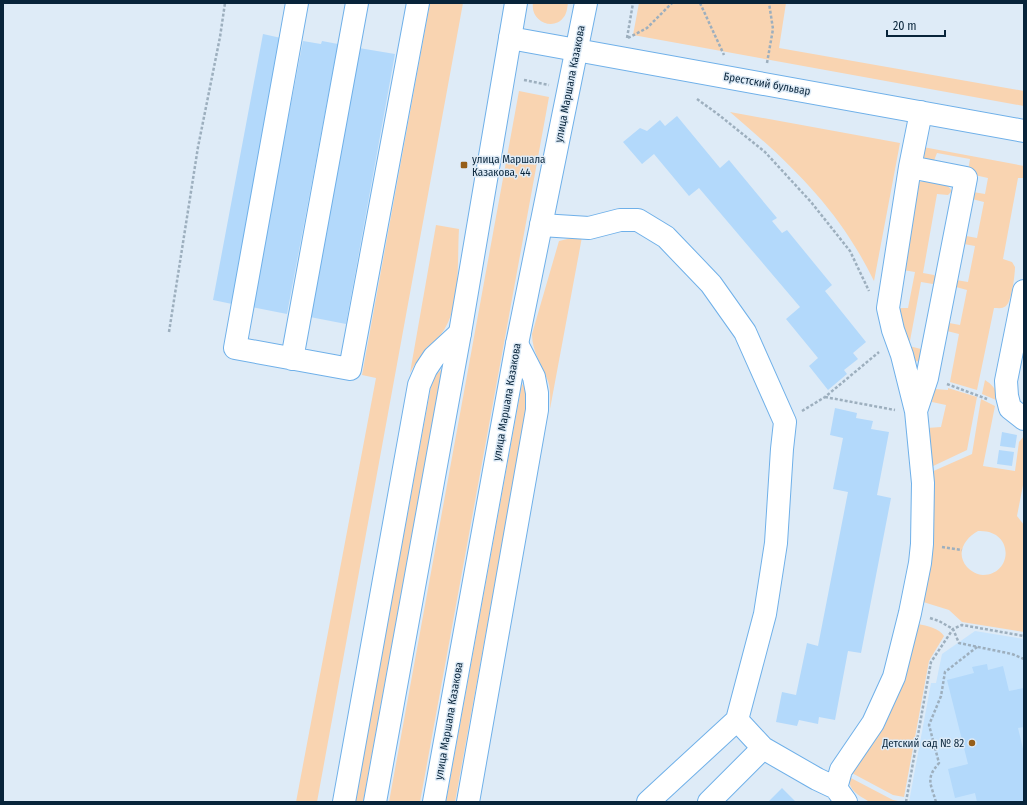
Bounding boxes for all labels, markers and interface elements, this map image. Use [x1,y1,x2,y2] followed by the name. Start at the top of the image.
[887,12,945,38] scale bar
[893,19,917,33] text: 20 m
[552,24,588,144] street label: улица Маршала Казакова
[722,70,812,98] street label: Брестский бульвар
[472,153,546,179] place label: улица Маршала Казакова, 44
[459,160,469,170] marker: улица Маршала Казакова, 44
[490,342,524,462] street label: улица Маршала Казакова
[432,661,466,781] street label: улица Маршала Казакова
[881,737,964,750] place label: Детский сад № 82
[967,738,977,748] marker: Детский сад № 82

